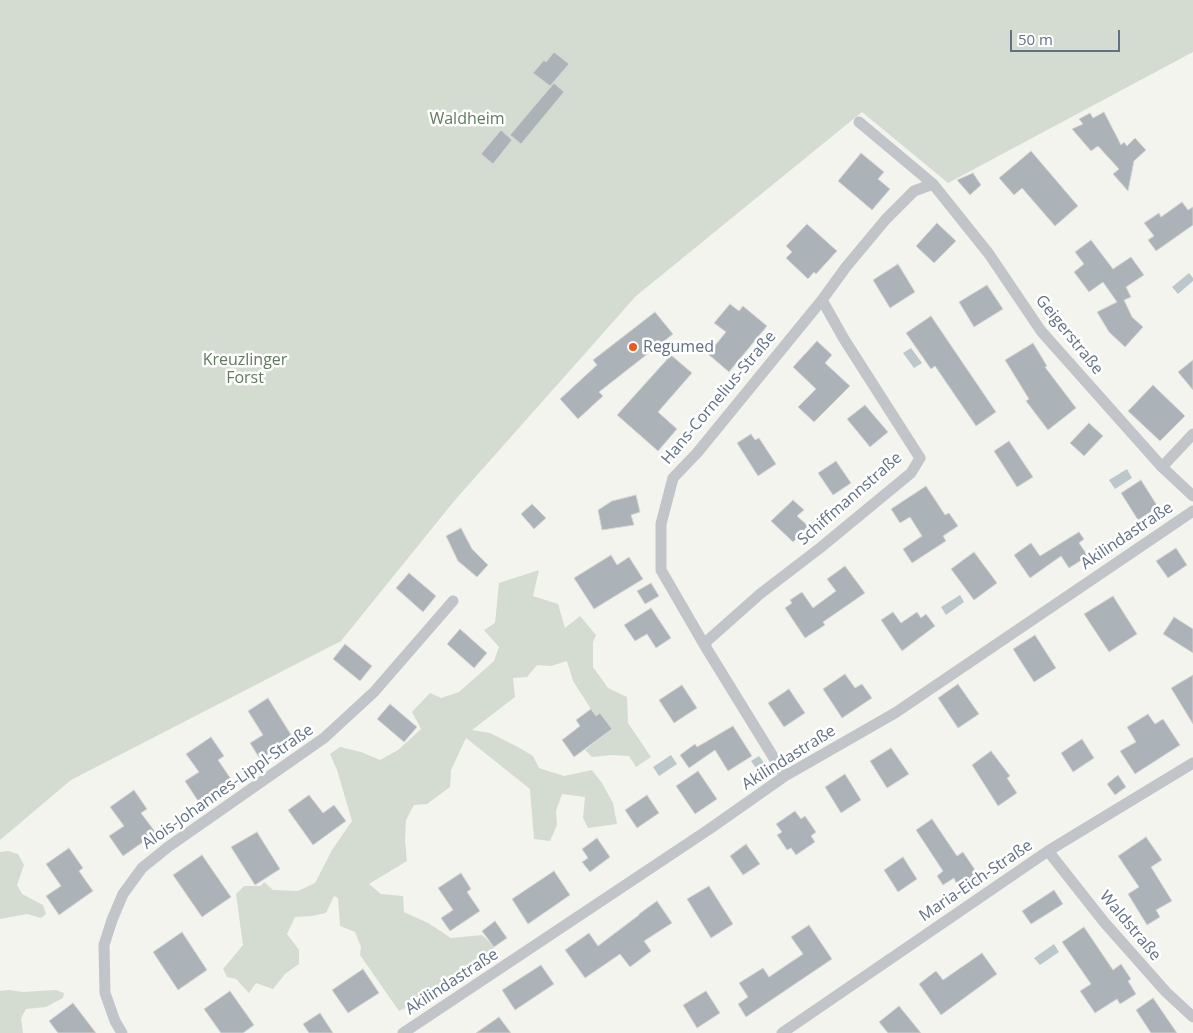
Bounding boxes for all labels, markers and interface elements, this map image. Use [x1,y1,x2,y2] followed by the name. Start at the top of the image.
[1013,20,1123,52] scale bar
[1018,29,1053,49] text: 50 m
[429,109,505,129] park label: Waldheim
[1031,291,1107,379] street label: Geigerstraße
[658,328,780,468] street label: Hans-Cornelius-Straße
[643,337,714,357] place label: Regumed
[627,341,639,353] marker: Regumed
[203,350,287,388] park label: Kreuzlinger Forst
[794,448,906,550] street label: Schiffmannstraße
[1077,498,1177,574] street label: Akilindastraße
[139,720,317,854] street label: Alois-Johannes-Lippl-Straße
[739,722,839,794] street label: Akilindastraße
[916,836,1036,926] street label: Maria-Eich-Straße
[1095,887,1165,965] street label: Waldstraße
[402,945,502,1019] street label: Akilindastraße

